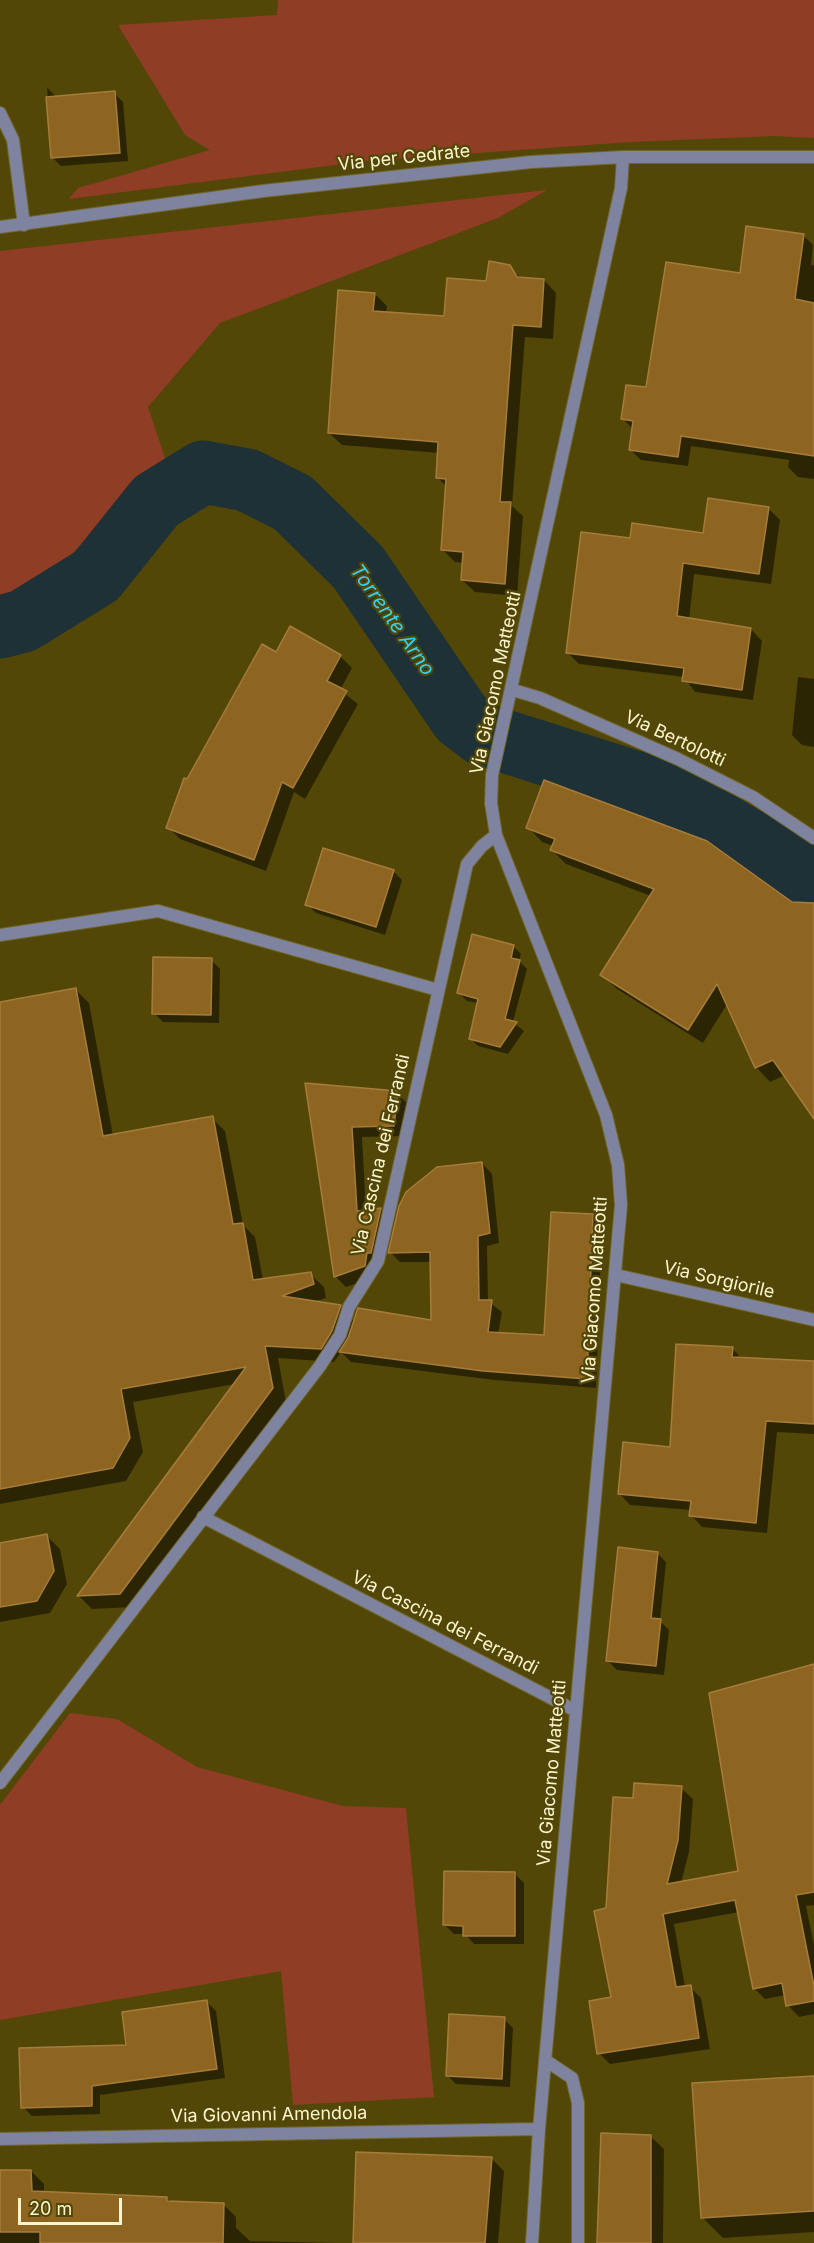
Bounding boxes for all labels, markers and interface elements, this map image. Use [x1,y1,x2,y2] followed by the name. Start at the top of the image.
[337,140,471,176] street label: Via per Cedrate
[345,560,439,680] water label: Torrente Arno
[466,589,526,777] street label: Via Giacomo Matteotti
[621,706,729,772] street label: Via Bertolotti
[347,1052,415,1258] street label: Via Cascina dei Ferrandi
[578,1196,612,1384] street label: Via Giacomo Matteotti
[661,1257,777,1303] street label: Via Sorgiorile
[348,1567,542,1679] street label: Via Cascina dei Ferrandi
[533,1679,571,1867] street label: Via Giacomo Matteotti
[171,2102,367,2128] street label: Via Giovanni Amendola
[21,2186,124,2224] scale bar
[29,2198,72,2219] text: 20 m

